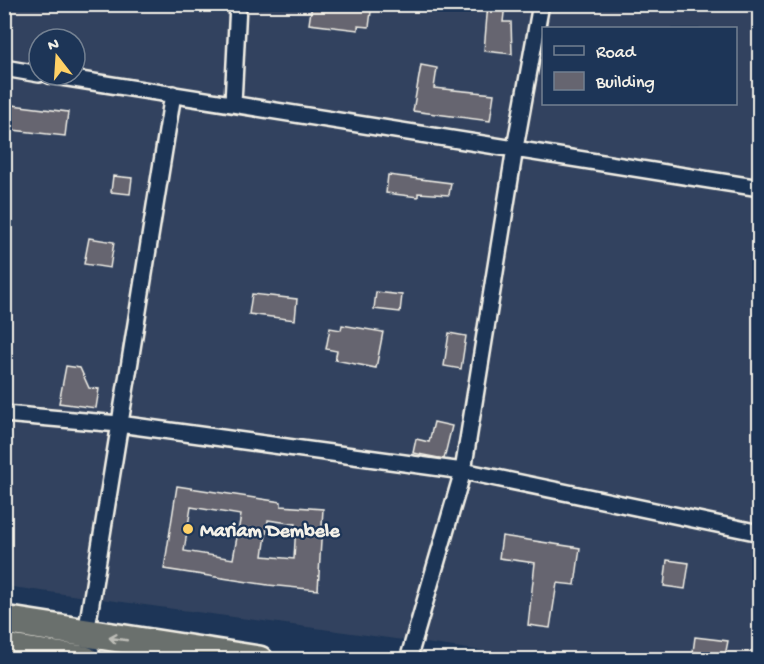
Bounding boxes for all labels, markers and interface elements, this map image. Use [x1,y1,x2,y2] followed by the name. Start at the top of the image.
[27,27,87,87] north arrow
[542,27,737,105] legend
[46,35,62,57] text: N
[596,43,637,64] text: Road
[595,73,655,94] text: Building
[200,521,340,544] place label: Mariam Dembele
[181,522,195,536] marker: Mariam Dembele
[108,633,128,644] one-way arrow

